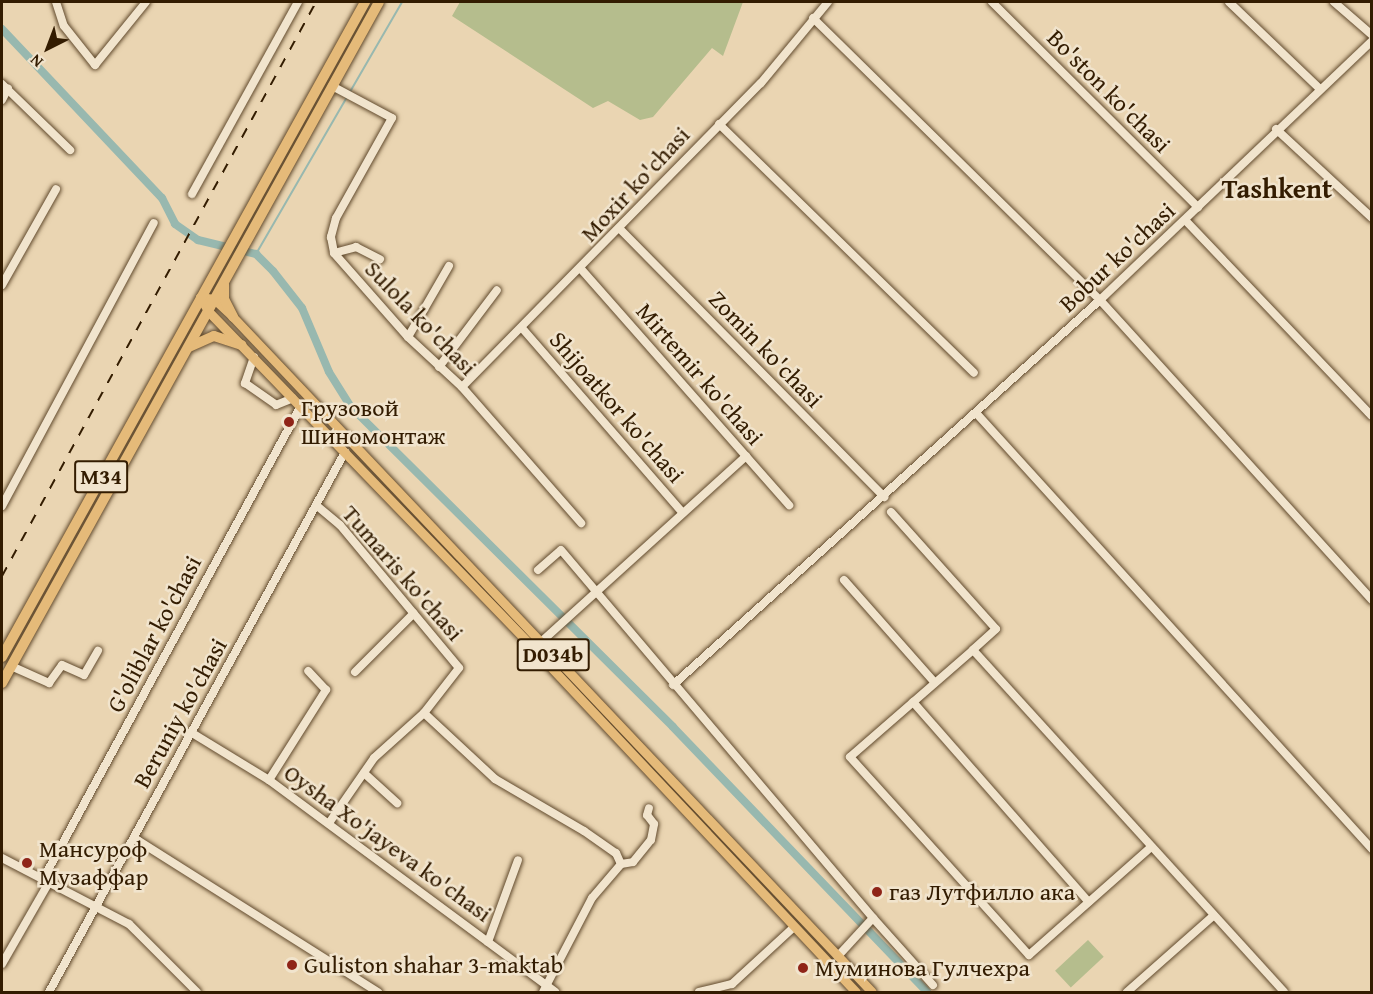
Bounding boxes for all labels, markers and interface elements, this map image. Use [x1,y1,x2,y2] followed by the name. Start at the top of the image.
[18,18,78,78] north arrow
[1041,23,1177,159] street label: Bo'ston ko'chasi
[24,49,48,74] text: N
[574,120,696,248] street label: Moxir ko'chasi
[1222,173,1332,205] district label: Tashkent
[1053,196,1181,318] street label: Bobur ko'chasi
[359,255,483,381] street label: Sulola ko'chasi
[703,284,829,414] street label: Zomin ko'chasi
[630,297,770,451] street label: Mirtemir ko'chasi
[543,325,691,489] street label: Shijoatkor ko'chasi
[301,394,445,450] place label: Грузовой Шиномонтаж
[282,415,296,429] marker: Грузовой Шиномонтаж
[74,458,128,496] road number: M34
[336,499,470,647] street label: Tumaris ko'chasi
[101,551,207,717] street label: G'oliblar ko'chasi
[127,633,233,793] street label: Beruniy ko'chasi
[516,636,590,674] road number: D034b
[279,758,497,928] street label: Oysha Xo'jayeva ko'chasi
[39,835,148,891] place label: Мансуроф Музаффар
[20,856,34,870] marker: Мансуроф Музаффар
[889,878,1075,906] place label: газ Лутфилло ака
[870,885,884,899] marker: газ Лутфилло ака
[304,951,563,979] place label: Guliston shahar 3-maktab
[815,954,1030,982] place label: Муминова Гулчехра
[285,958,299,972] marker: Guliston shahar 3-maktab
[796,961,810,975] marker: Муминова Гулчехра

